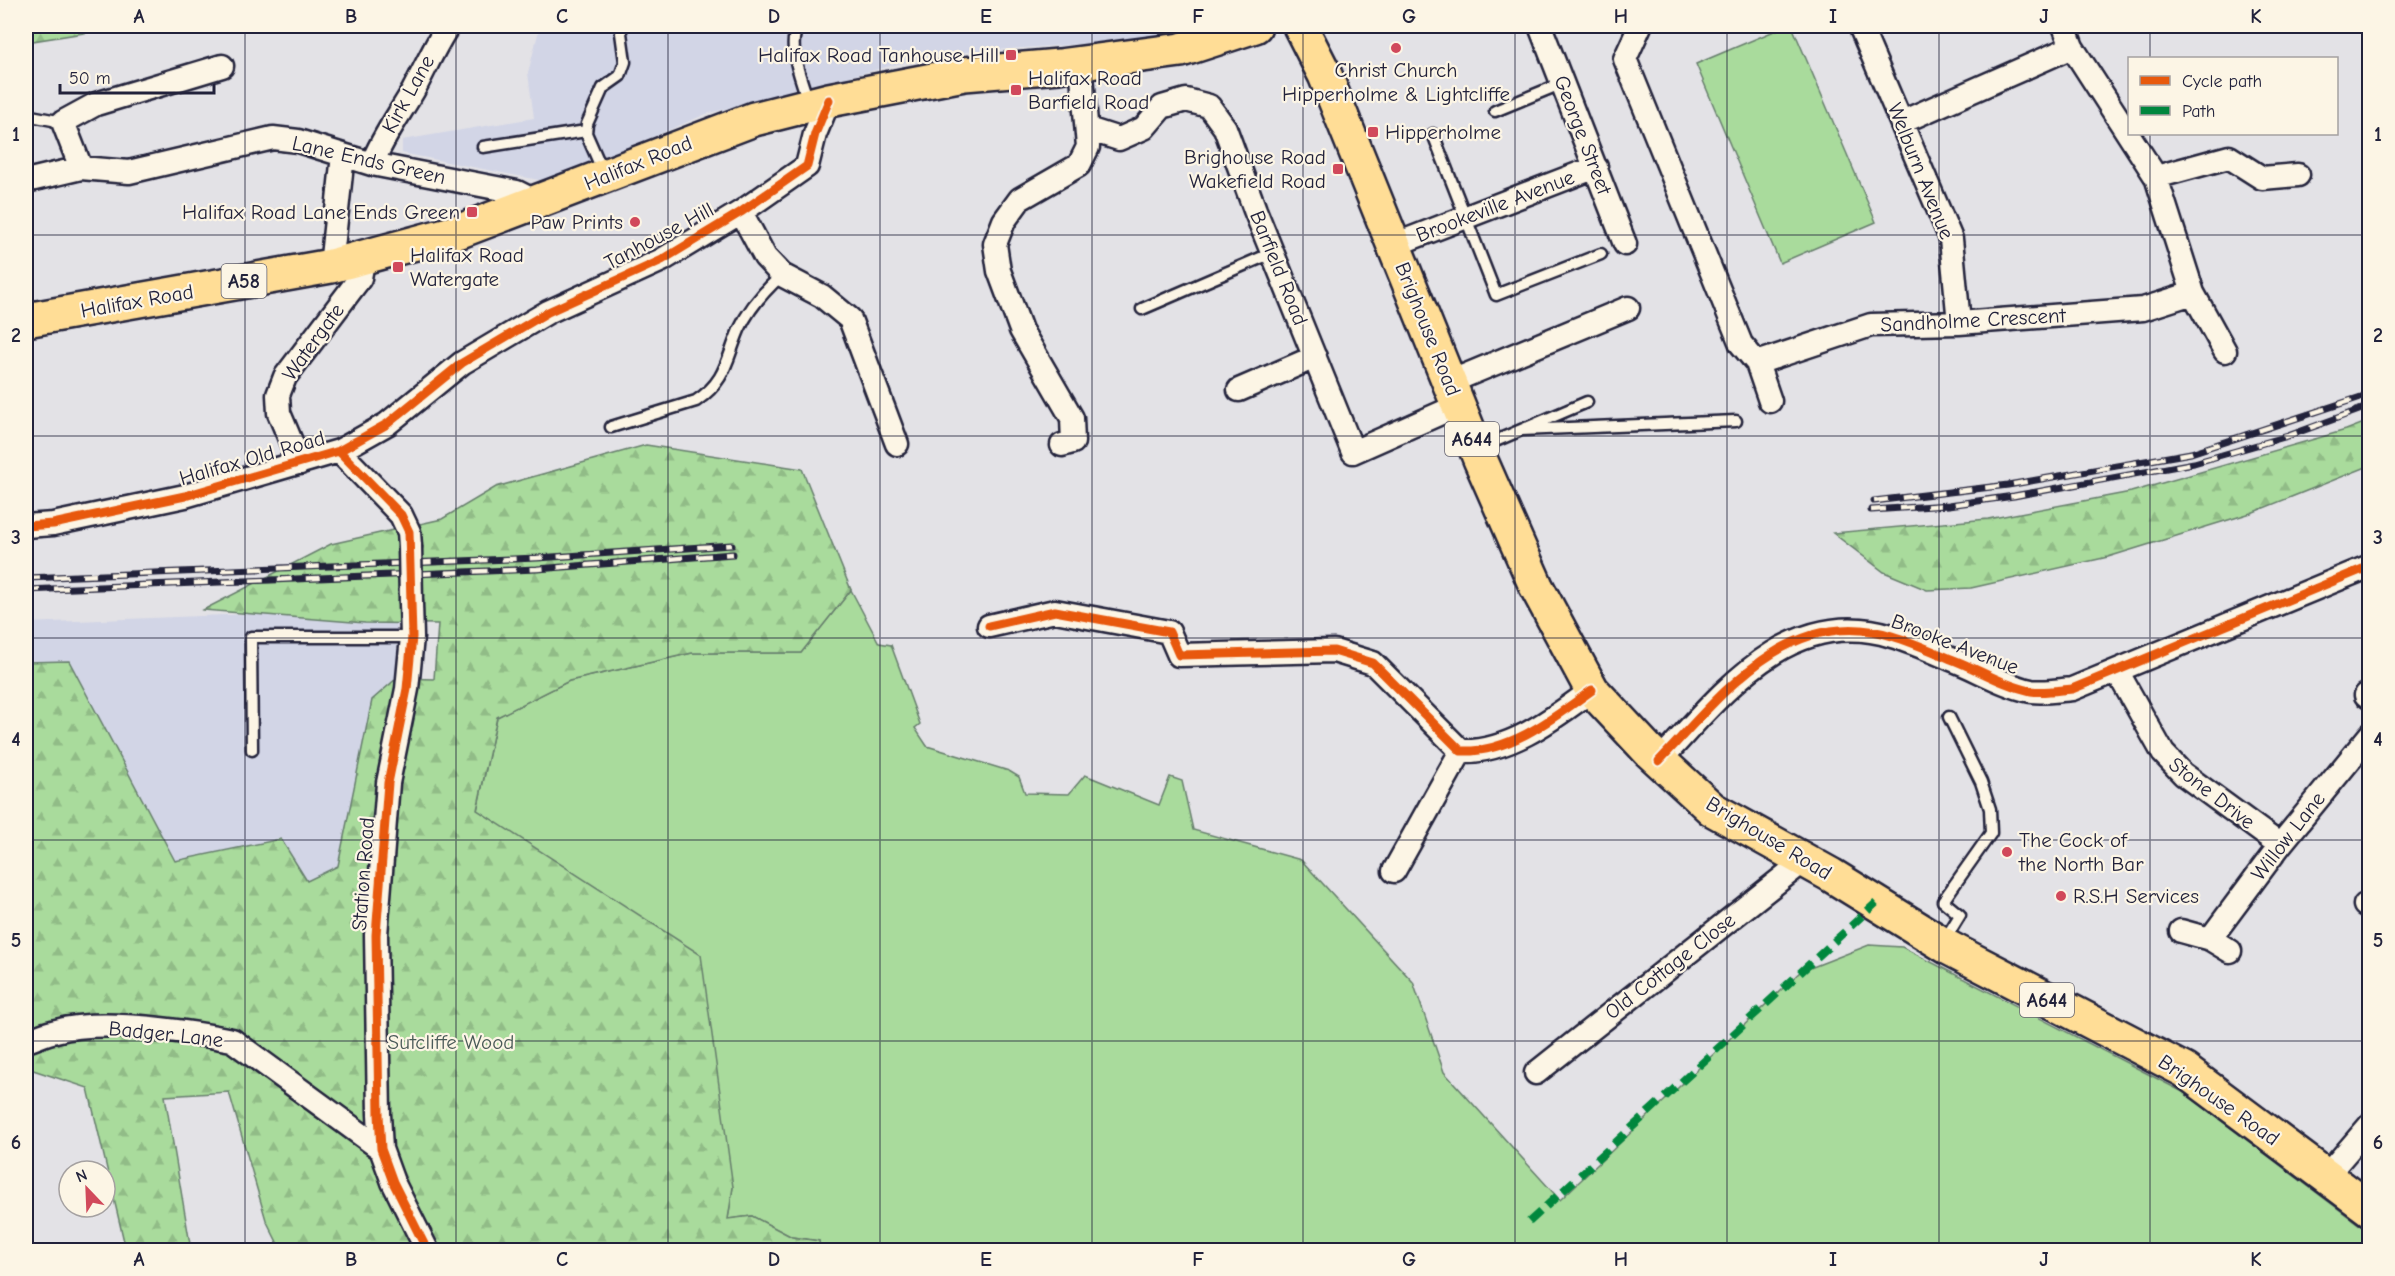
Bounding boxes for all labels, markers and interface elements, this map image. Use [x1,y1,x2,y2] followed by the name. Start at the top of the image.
[133,5,145,28] text: A
[345,5,357,28] text: B
[556,5,568,28] text: C
[768,5,780,28] text: D
[980,5,992,28] text: E
[1192,5,1204,28] text: F
[1402,5,1416,28] text: G
[1614,5,1628,28] text: H
[1829,5,1837,28] text: I
[2039,5,2049,28] text: J
[2250,5,2262,28] text: K
[1389,41,1403,55] marker: Christ Church Hipperholme & Lightcliffe
[758,43,999,67] place label: Halifax Road Tanhouse Hill
[1004,48,1018,62] marker: Halifax Road Tanhouse Hill
[377,51,439,137] street label: Kirk Lane
[60,57,214,95] scale bar
[2128,57,2338,135] legend
[1282,58,1510,106] place label: Christ Church Hipperholme & Lightcliffe
[1028,66,1149,114] place label: Halifax Road Barfield Road
[69,68,111,89] text: 50 m
[2182,71,2262,92] text: Cycle path
[1549,72,1617,199] street label: George Street
[1009,83,1023,97] marker: Halifax Road Barfield Road
[1883,99,1959,243] street label: Welburn Avenue
[2182,101,2215,122] text: Path
[1385,120,1501,144] place label: Hipperholme
[12,123,20,146] text: 1
[2374,123,2382,146] text: 1
[1366,125,1380,139] marker: Hipperholme
[290,131,448,189] street label: Lane Ends Green
[581,131,695,195] street label: Halifax Road
[1184,145,1326,193] place label: Brighouse Road Wakefield Road
[1331,162,1345,176] marker: Brighouse Road Wakefield Road
[1412,165,1578,247] street label: Brookeville Avenue
[600,197,718,275] street label: Tanhouse Hill
[182,200,460,224] place label: Halifax Road Lane Ends Green
[465,205,479,219] marker: Halifax Road Lane Ends Green
[1245,207,1313,329] street label: Barfield Road
[530,210,623,234] place label: Paw Prints
[628,215,642,229] marker: Paw Prints
[410,243,524,291] place label: Halifax Road Watergate
[1390,259,1466,399] street label: Brighouse Road
[391,260,405,274] marker: Halifax Road Watergate
[222,264,266,298] road number: A58
[79,279,195,323] street label: Halifax Road
[277,299,349,385] street label: Watergate
[1880,303,2067,337] street label: Sandholme Crescent
[11,324,21,347] text: 2
[2373,324,2383,347] text: 2
[1445,422,1499,456] road number: A644
[176,426,328,490] street label: Halifax Old Road
[11,526,21,549] text: 3
[2373,526,2383,549] text: 3
[1888,609,2022,679] street label: Brooke Avenue
[11,728,21,751] text: 4
[2373,728,2383,751] text: 4
[2164,752,2260,834] street label: Stone Drive
[2246,787,2330,885] street label: Willow Lane
[1702,791,1836,885] street label: Brighouse Road
[347,816,379,932] street label: Station Road
[2018,828,2144,876] place label: The Cock of the North Bar
[2000,845,2014,859] marker: The Cock of the North Bar
[2073,884,2199,908] place label: R.S.H Services
[2054,889,2068,903] marker: R.S.H Services
[1600,908,1740,1024] street label: Old Cottage Close
[11,929,21,952] text: 5
[2373,929,2383,952] text: 5
[2020,983,2074,1017] road number: A644
[108,1016,224,1052] street label: Badger Lane
[388,1030,514,1054] park label: Sutcliffe Wood
[2154,1049,2284,1151] street label: Brighouse Road
[11,1131,21,1154] text: 6
[2373,1131,2383,1154] text: 6
[57,1159,117,1219] north arrow
[73,1166,90,1186] text: N
[133,1248,145,1271] text: A
[345,1248,357,1271] text: B
[556,1248,568,1271] text: C
[768,1248,780,1271] text: D
[980,1248,992,1271] text: E
[1192,1248,1204,1271] text: F
[1402,1248,1416,1271] text: G
[1614,1248,1628,1271] text: H
[1829,1248,1837,1271] text: I
[2039,1248,2049,1271] text: J
[2250,1248,2262,1271] text: K

